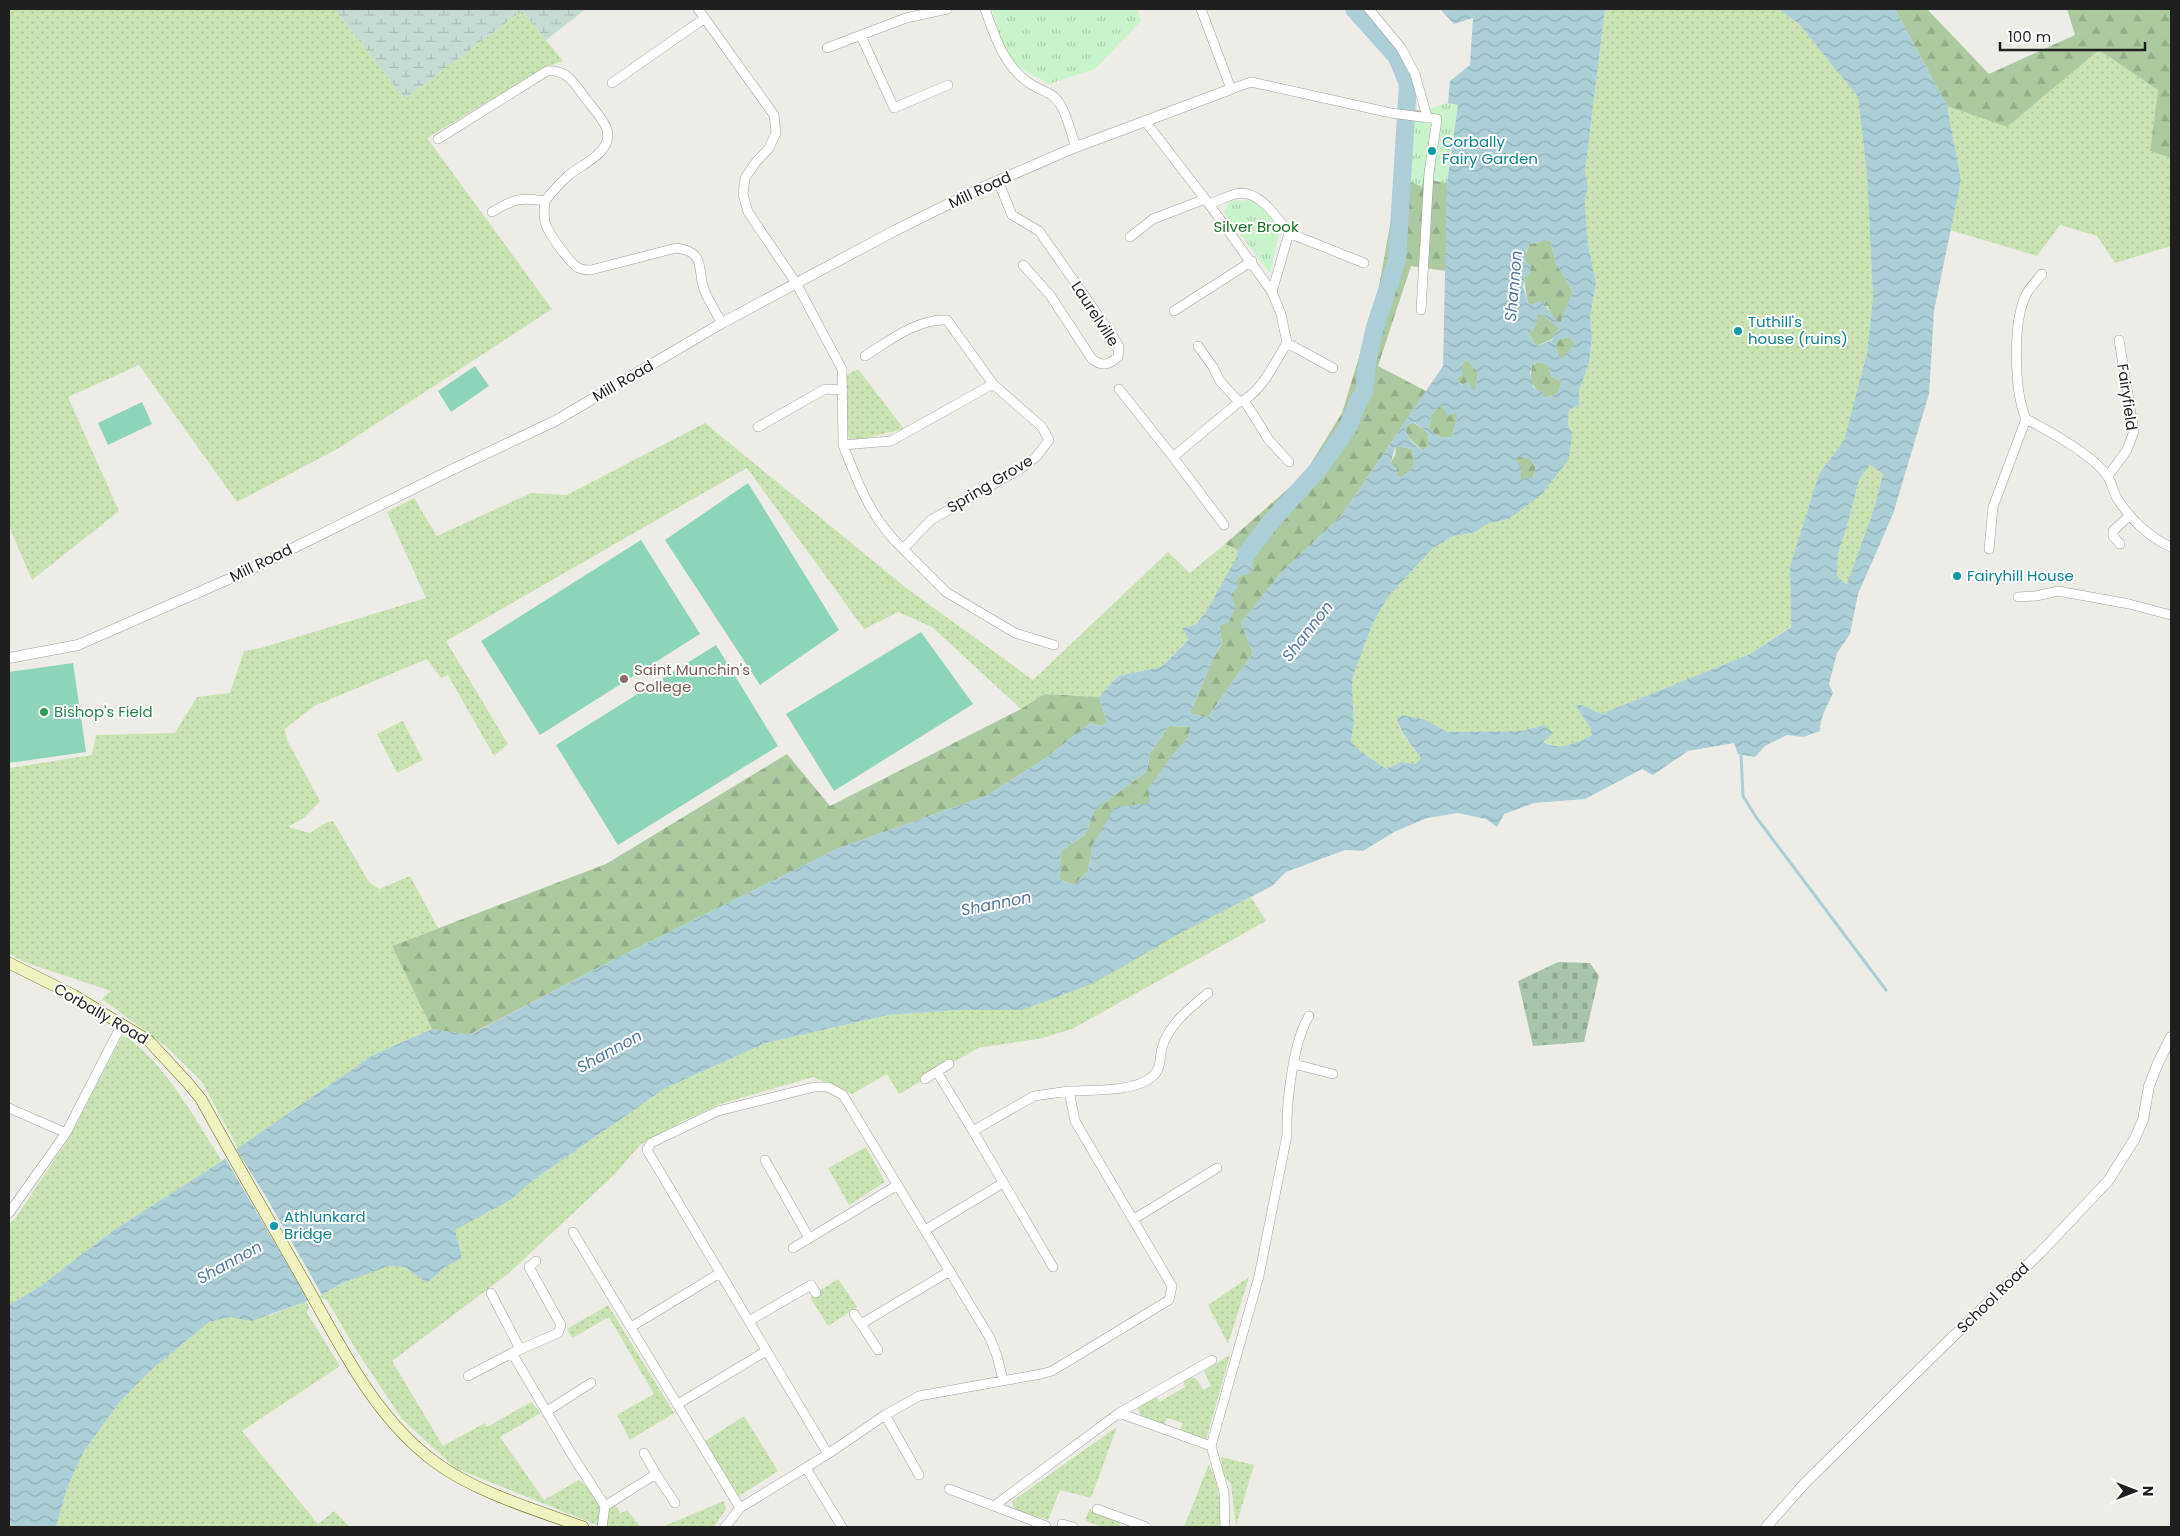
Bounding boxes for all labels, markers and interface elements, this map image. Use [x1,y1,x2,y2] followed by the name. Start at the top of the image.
[2000,20,2145,52] scale bar
[2008,26,2051,47] text: 100 m
[1442,131,1538,169] place label: Corbally Fairy Garden
[1426,145,1438,157] marker: Corbally Fairy Garden
[945,166,1015,213] street label: Mill Road
[1213,216,1299,237] park label: Silver Brook
[1499,250,1528,323] water label: Shannon
[1067,277,1124,350] street label: Laurelville
[1748,311,1848,349] place label: Tuthill's house (ruins)
[1732,325,1744,337] marker: Tuthill's house (ruins)
[588,355,657,406] street label: Mill Road
[2112,362,2143,432] street label: Fairyfield
[943,450,1037,517] street label: Spring Grove
[226,538,295,587] street label: Mill Road
[1967,565,2074,586] place label: Fairyhill House
[1951,570,1963,582] marker: Fairyhill House
[1276,596,1338,666] water label: Shannon
[634,659,750,697] place label: Saint Munchin's College
[618,673,630,685] marker: Saint Munchin's College
[54,701,153,722] place label: Bishop's Field
[38,706,50,718] marker: Bishop's Field
[959,885,1033,922] water label: Shannon
[50,978,152,1049] street label: Corbally Road
[572,1024,646,1079] water label: Shannon
[284,1206,366,1244] place label: Athlunkard Bridge
[268,1220,280,1232] marker: Athlunkard Bridge
[192,1235,266,1290] water label: Shannon
[1952,1258,2034,1338] street label: School Road
[2110,1466,2160,1516] north arrow
[2138,1486,2158,1496] text: N

